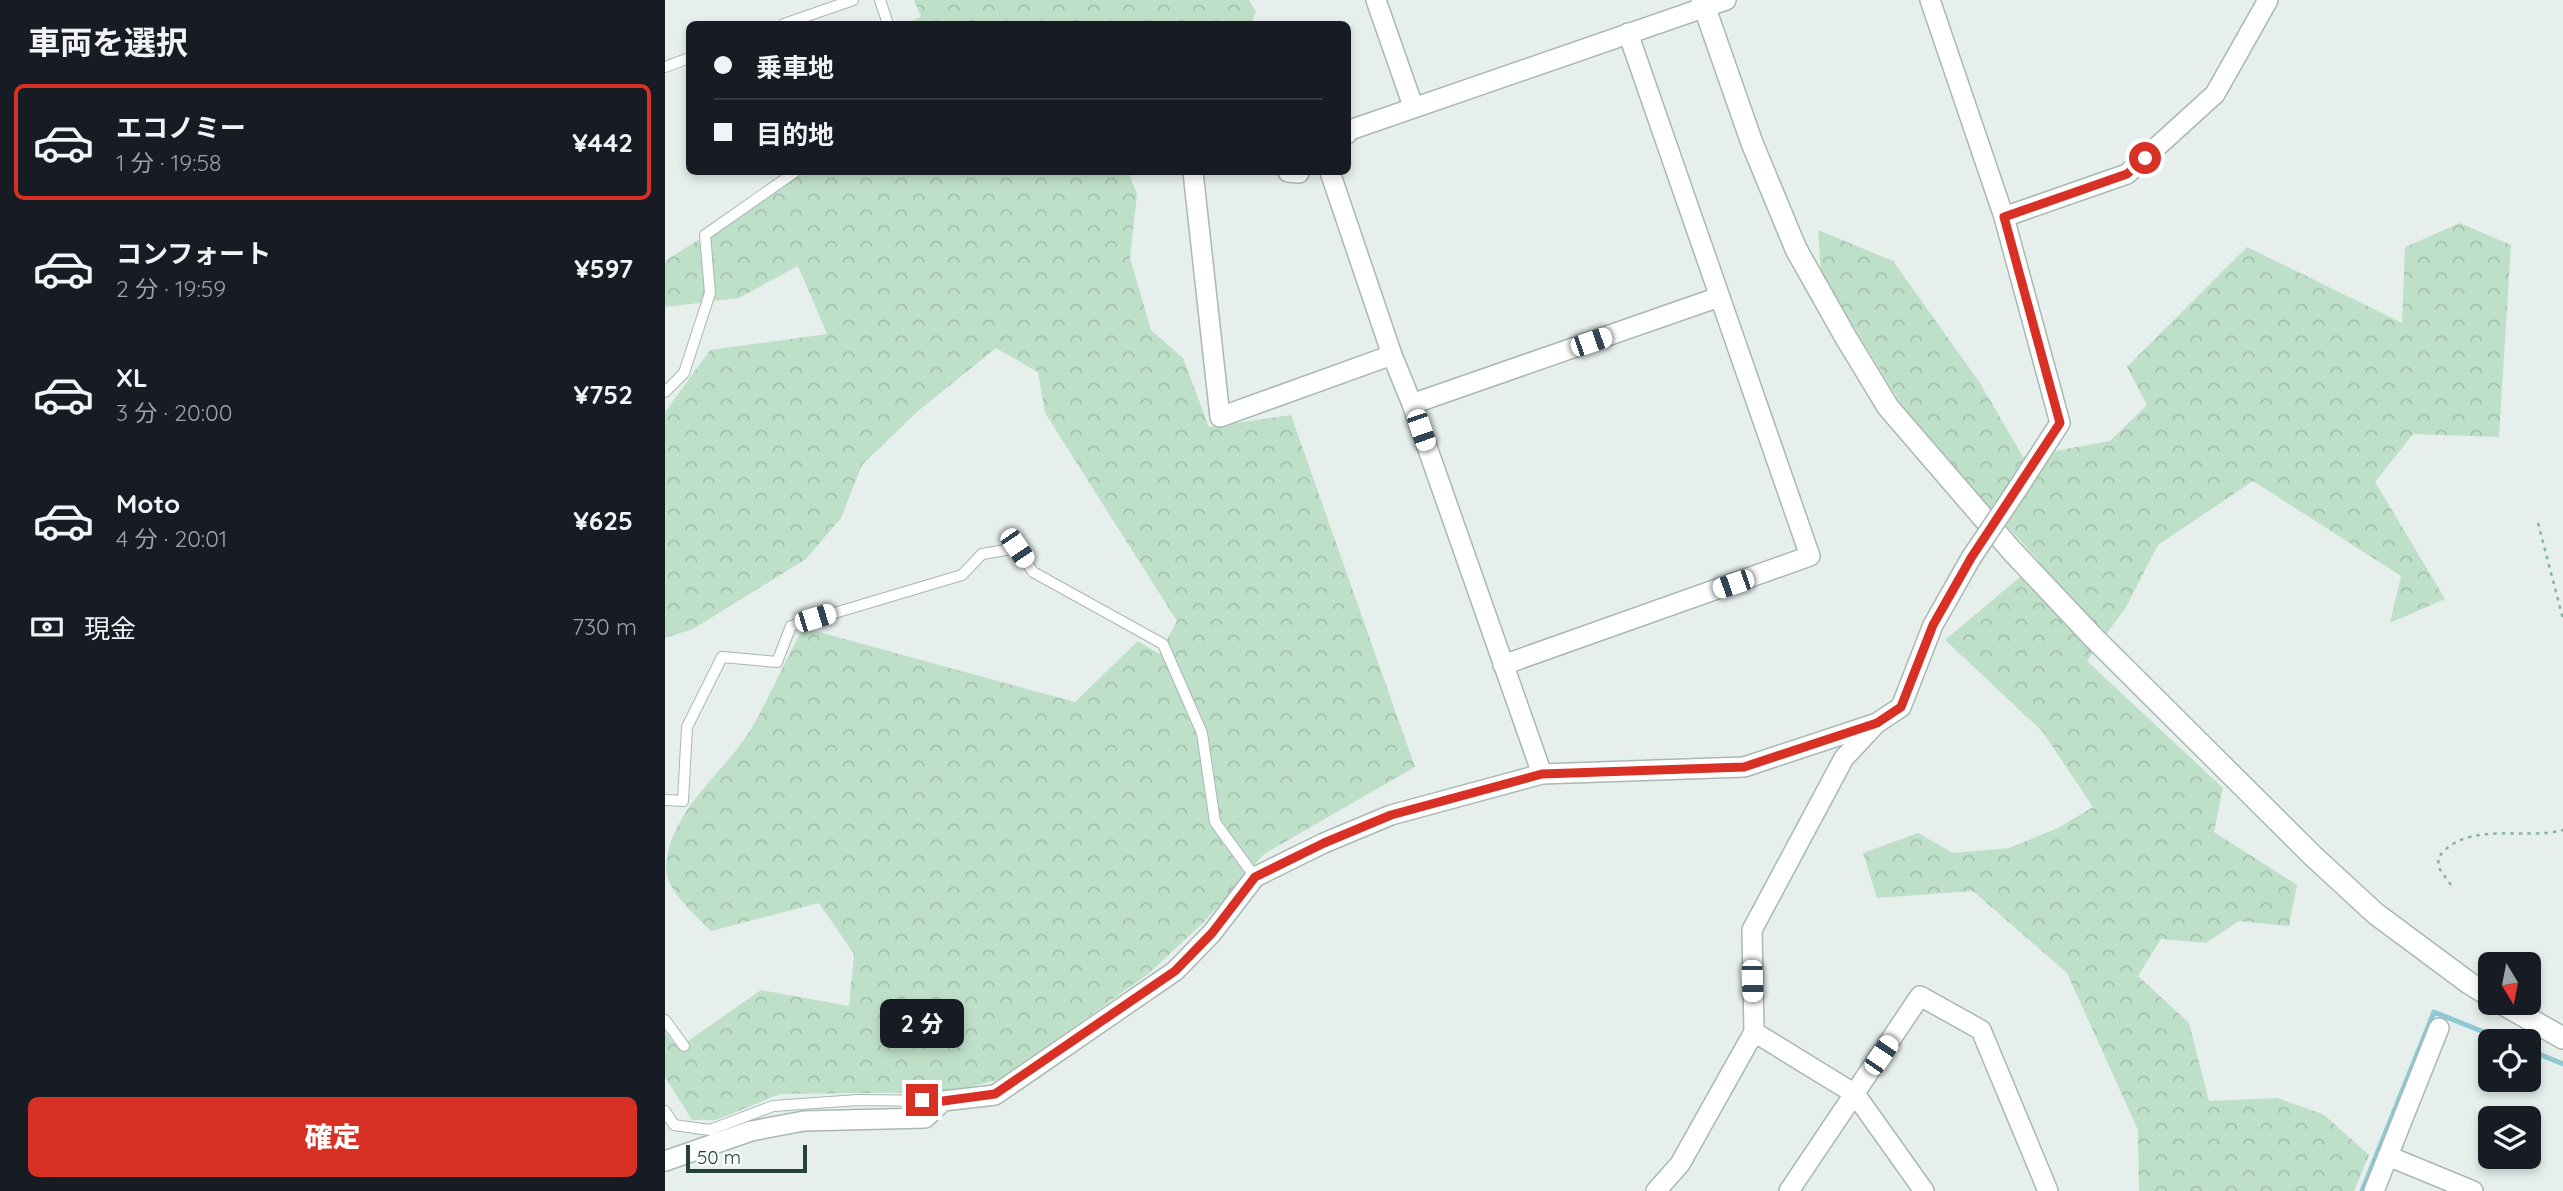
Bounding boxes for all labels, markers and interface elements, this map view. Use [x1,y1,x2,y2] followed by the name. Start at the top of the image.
[28,22,188,62] text: 車両を選択
[756,51,834,84] text: 乗車地
[32,111,95,174] icon: car
[116,111,246,144] text: エコノミー
[756,118,834,151] text: 目的地
[572,126,633,159] text: ¥442
[2129,142,2161,174] route start
[116,148,221,177] text: 1 分 · 19:58
[32,237,95,300] icon: car
[116,237,271,270] text: コンフォート
[574,252,633,285] text: ¥597
[116,274,226,303] text: 2 分 · 19:59
[1568,325,1615,359] car
[116,361,148,394] text: XL
[32,363,95,426] icon: car
[573,378,633,411] text: ¥752
[116,398,232,427] text: 3 分 · 20:00
[1405,407,1438,453] car
[116,487,180,520] text: Moto
[32,489,95,552] icon: car
[573,504,633,537] text: ¥625
[116,524,227,553] text: 4 分 · 20:01
[997,525,1038,571] car
[1710,567,1757,601] car
[792,602,839,634] car
[28,608,66,646] icon: cash
[84,612,136,645] text: 現金
[572,612,637,641] text: 730 m
[2478,952,2541,1015] north arrow
[2478,952,2541,1169] map controls
[1741,960,1764,1002] car
[880,998,964,1048] callout: 2 分
[901,1009,943,1038] text: 2 分
[2478,1029,2541,1092] button: locate
[1861,1032,1902,1078] car
[906,1084,938,1116] route end
[28,1097,637,1177] button: 確定
[2478,1106,2541,1169] button: layers
[686,1142,807,1174] scale bar
[697,1145,741,1169] text: 50 m

